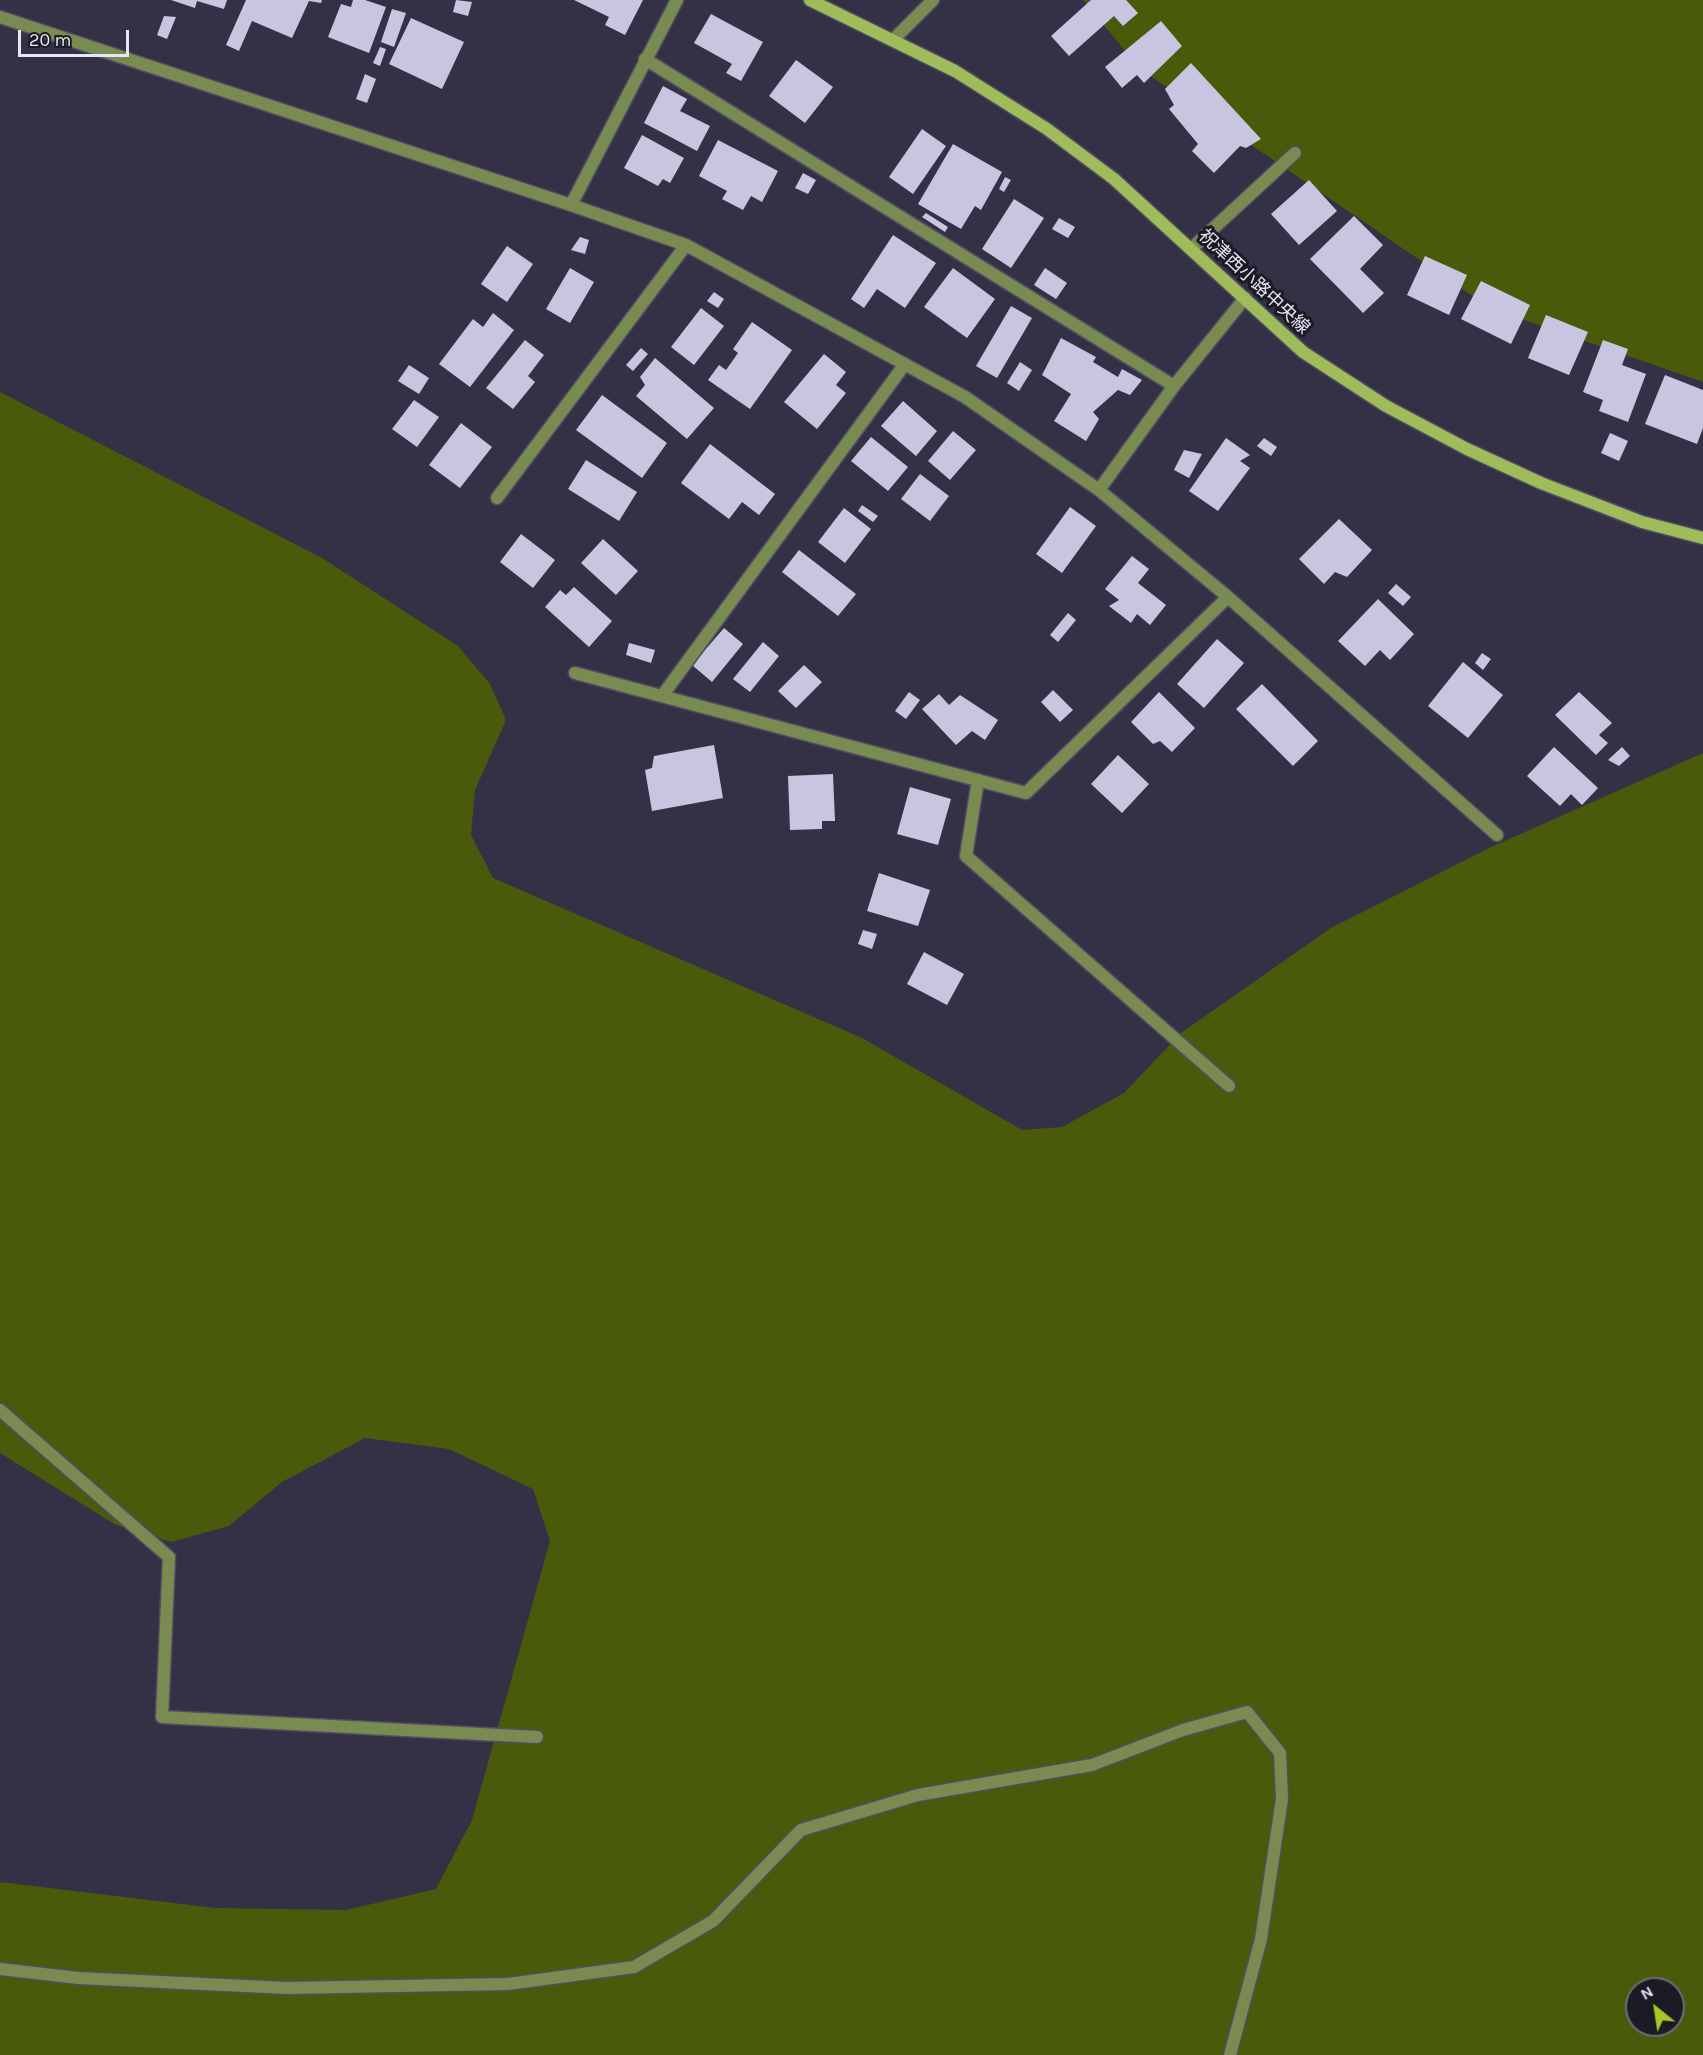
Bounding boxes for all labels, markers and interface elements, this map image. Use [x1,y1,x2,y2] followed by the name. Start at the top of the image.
[21,18,132,56] scale bar
[29,29,71,51] text: 20 m
[1194,225,1314,339] street label: 祝津西小路中央線
[1625,1977,1685,2037] north arrow
[1637,1982,1656,2004] text: N

